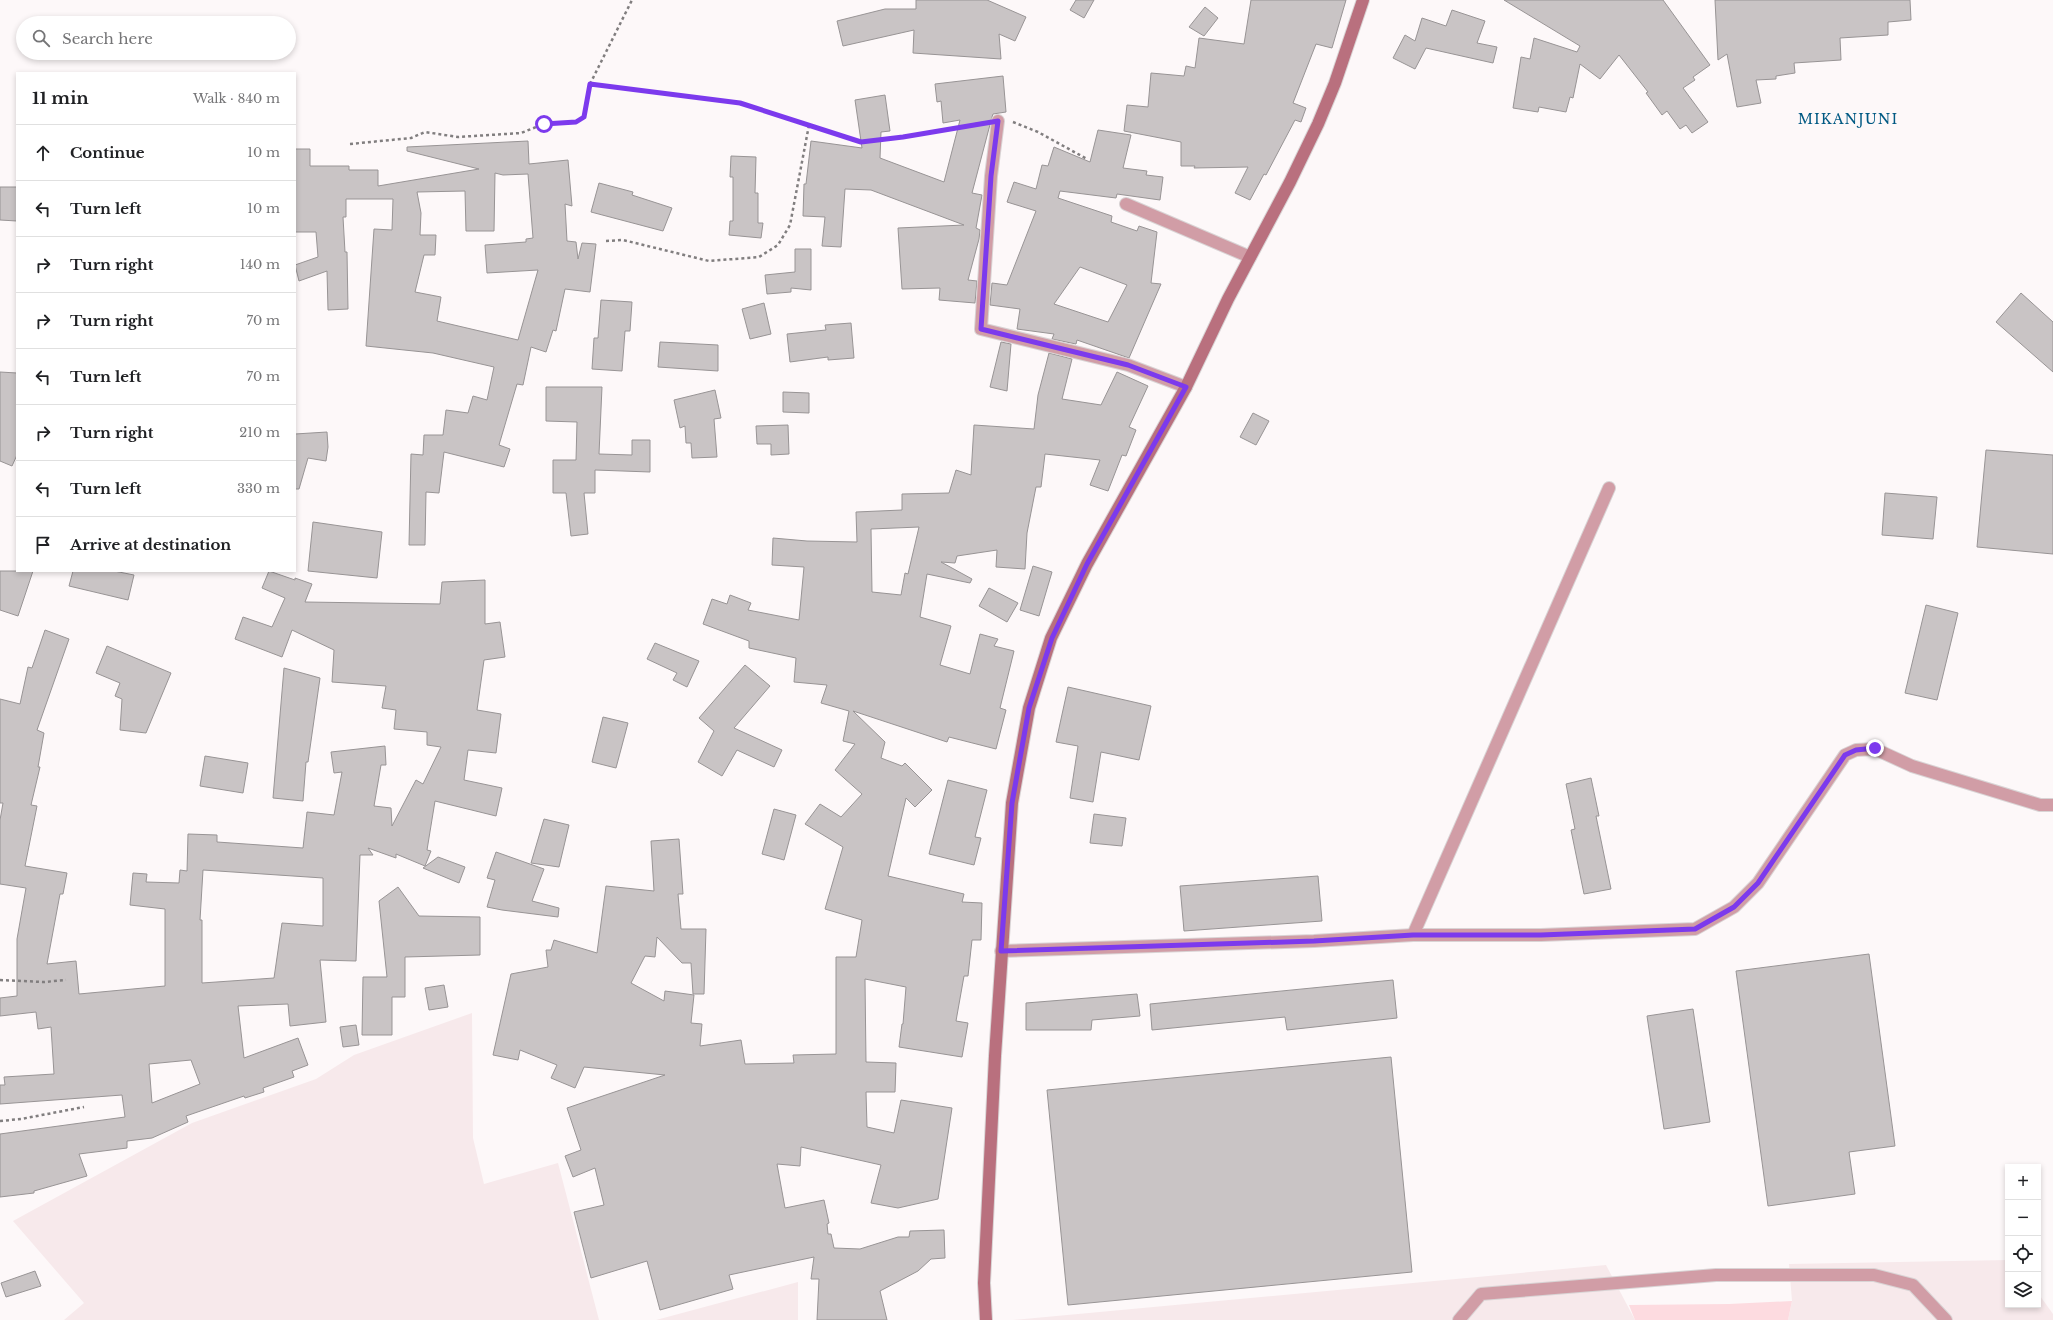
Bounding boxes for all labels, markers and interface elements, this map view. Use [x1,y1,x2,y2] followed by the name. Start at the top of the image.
[16,16,296,60] search box
[30,27,52,49] icon: search
[62,29,153,48] text: Search here
[32,88,89,109] text: 11 min
[193,90,280,107] text: Walk · 840 m
[1798,110,1898,128] district label: MIKANJUNI
[535,115,553,133] route start
[32,142,54,164] icon: ahead
[70,143,145,162] text: Continue
[247,144,280,161] text: 10 m
[32,198,54,220] icon: left
[70,199,141,218] text: Turn left
[247,200,280,217] text: 10 m
[32,254,54,276] icon: right
[70,255,153,274] text: Turn right
[240,256,280,273] text: 140 m
[32,310,54,332] icon: right
[70,311,153,330] text: Turn right
[247,312,280,329] text: 70 m
[32,366,54,388] icon: left
[70,367,141,386] text: Turn left
[247,368,280,385] text: 70 m
[32,422,54,444] icon: right
[70,423,153,442] text: Turn right
[239,424,280,441] text: 210 m
[32,478,54,500] icon: left
[70,479,141,498] text: Turn left
[237,480,280,497] text: 330 m
[32,534,54,556] icon: arrive
[70,535,231,554] text: Arrive at destination
[1866,739,1884,757] route end
[2005,1164,2041,1308] map controls
[2005,1164,2041,1200] button: +
[2005,1200,2041,1236] button: −
[2005,1236,2041,1272] button: locate
[2005,1272,2041,1308] button: layers

